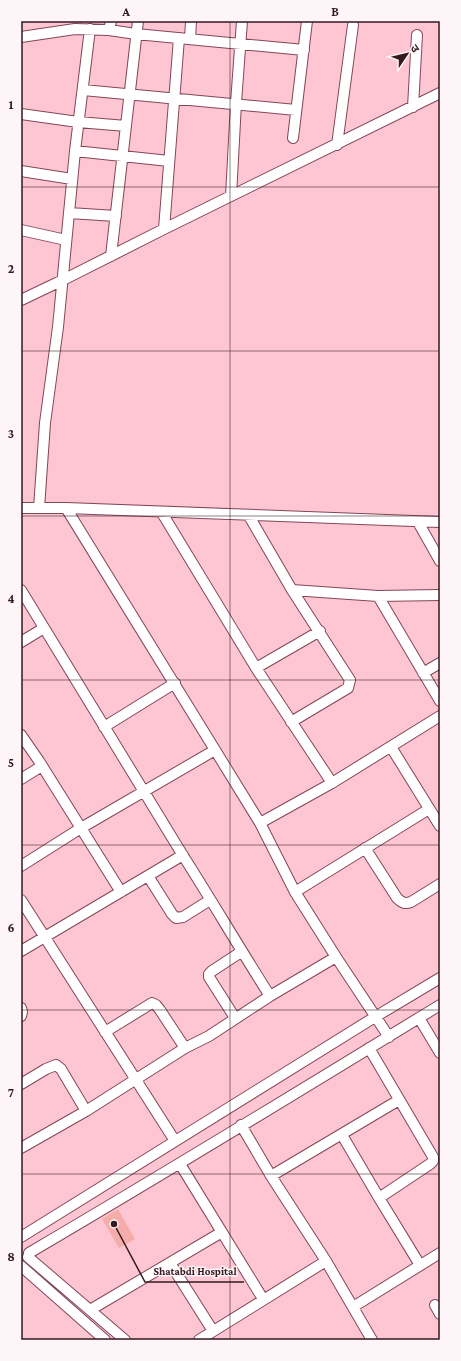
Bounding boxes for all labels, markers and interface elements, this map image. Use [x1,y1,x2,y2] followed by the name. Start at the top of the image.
[121,4,130,19] text: A
[331,4,339,19] text: B
[387,34,427,74] north arrow
[408,42,422,55] text: उ
[9,97,14,112] text: 1
[8,261,15,276] text: 2
[8,426,14,441] text: 3
[7,591,15,606] text: 4
[8,755,14,770] text: 5
[7,920,15,935] text: 6
[8,1085,14,1100] text: 7
[7,1249,15,1264] text: 8
[145,1259,244,1282] callout: Shatabdi Hospital
[153,1265,237,1277] text: Shatabdi Hospital

